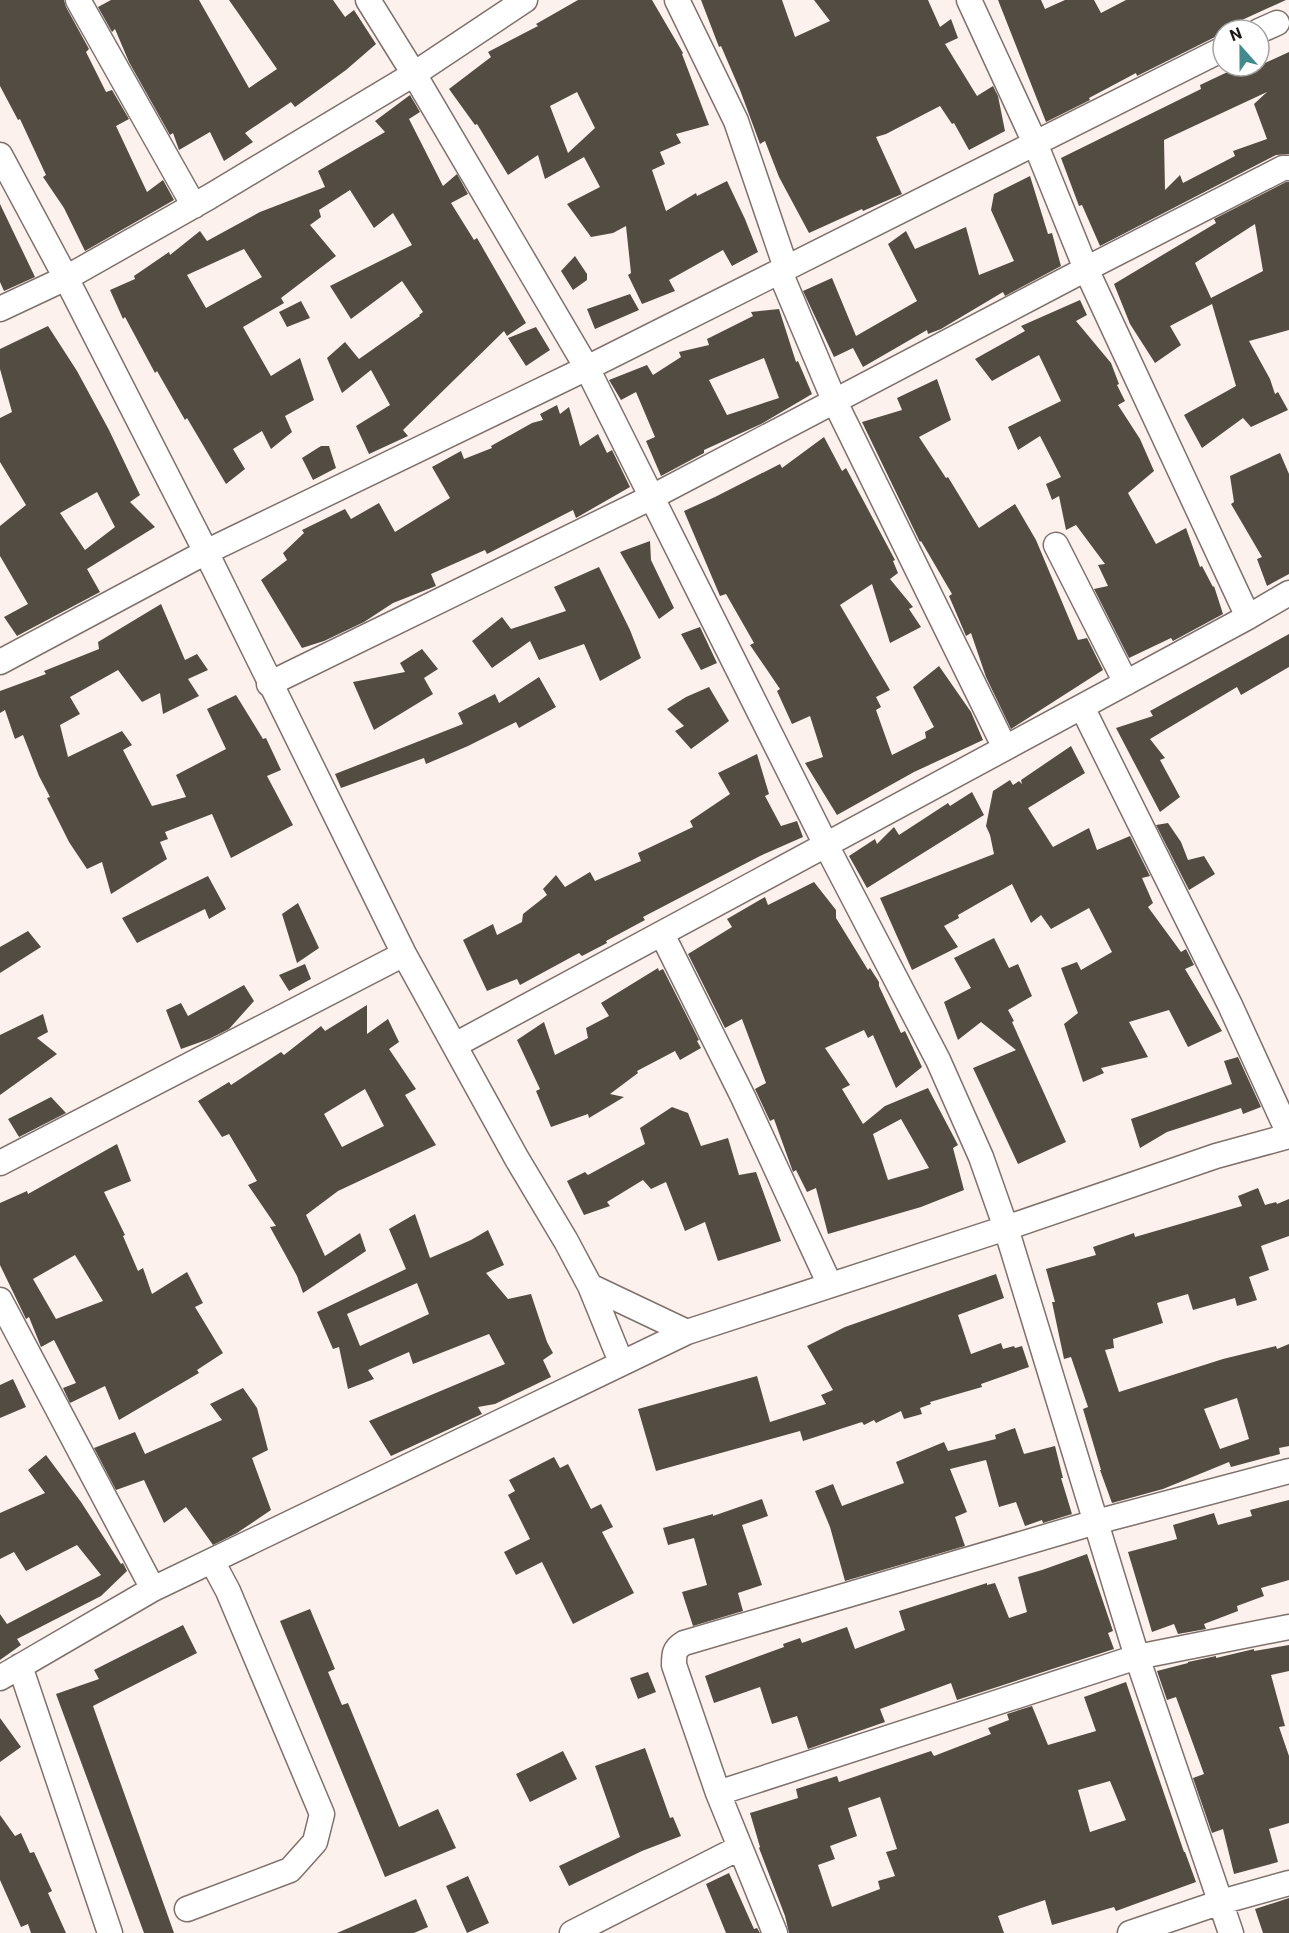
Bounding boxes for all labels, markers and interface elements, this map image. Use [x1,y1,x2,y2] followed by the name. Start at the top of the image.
[1211,18,1271,78] north arrow
[1227,24,1244,45] text: N

